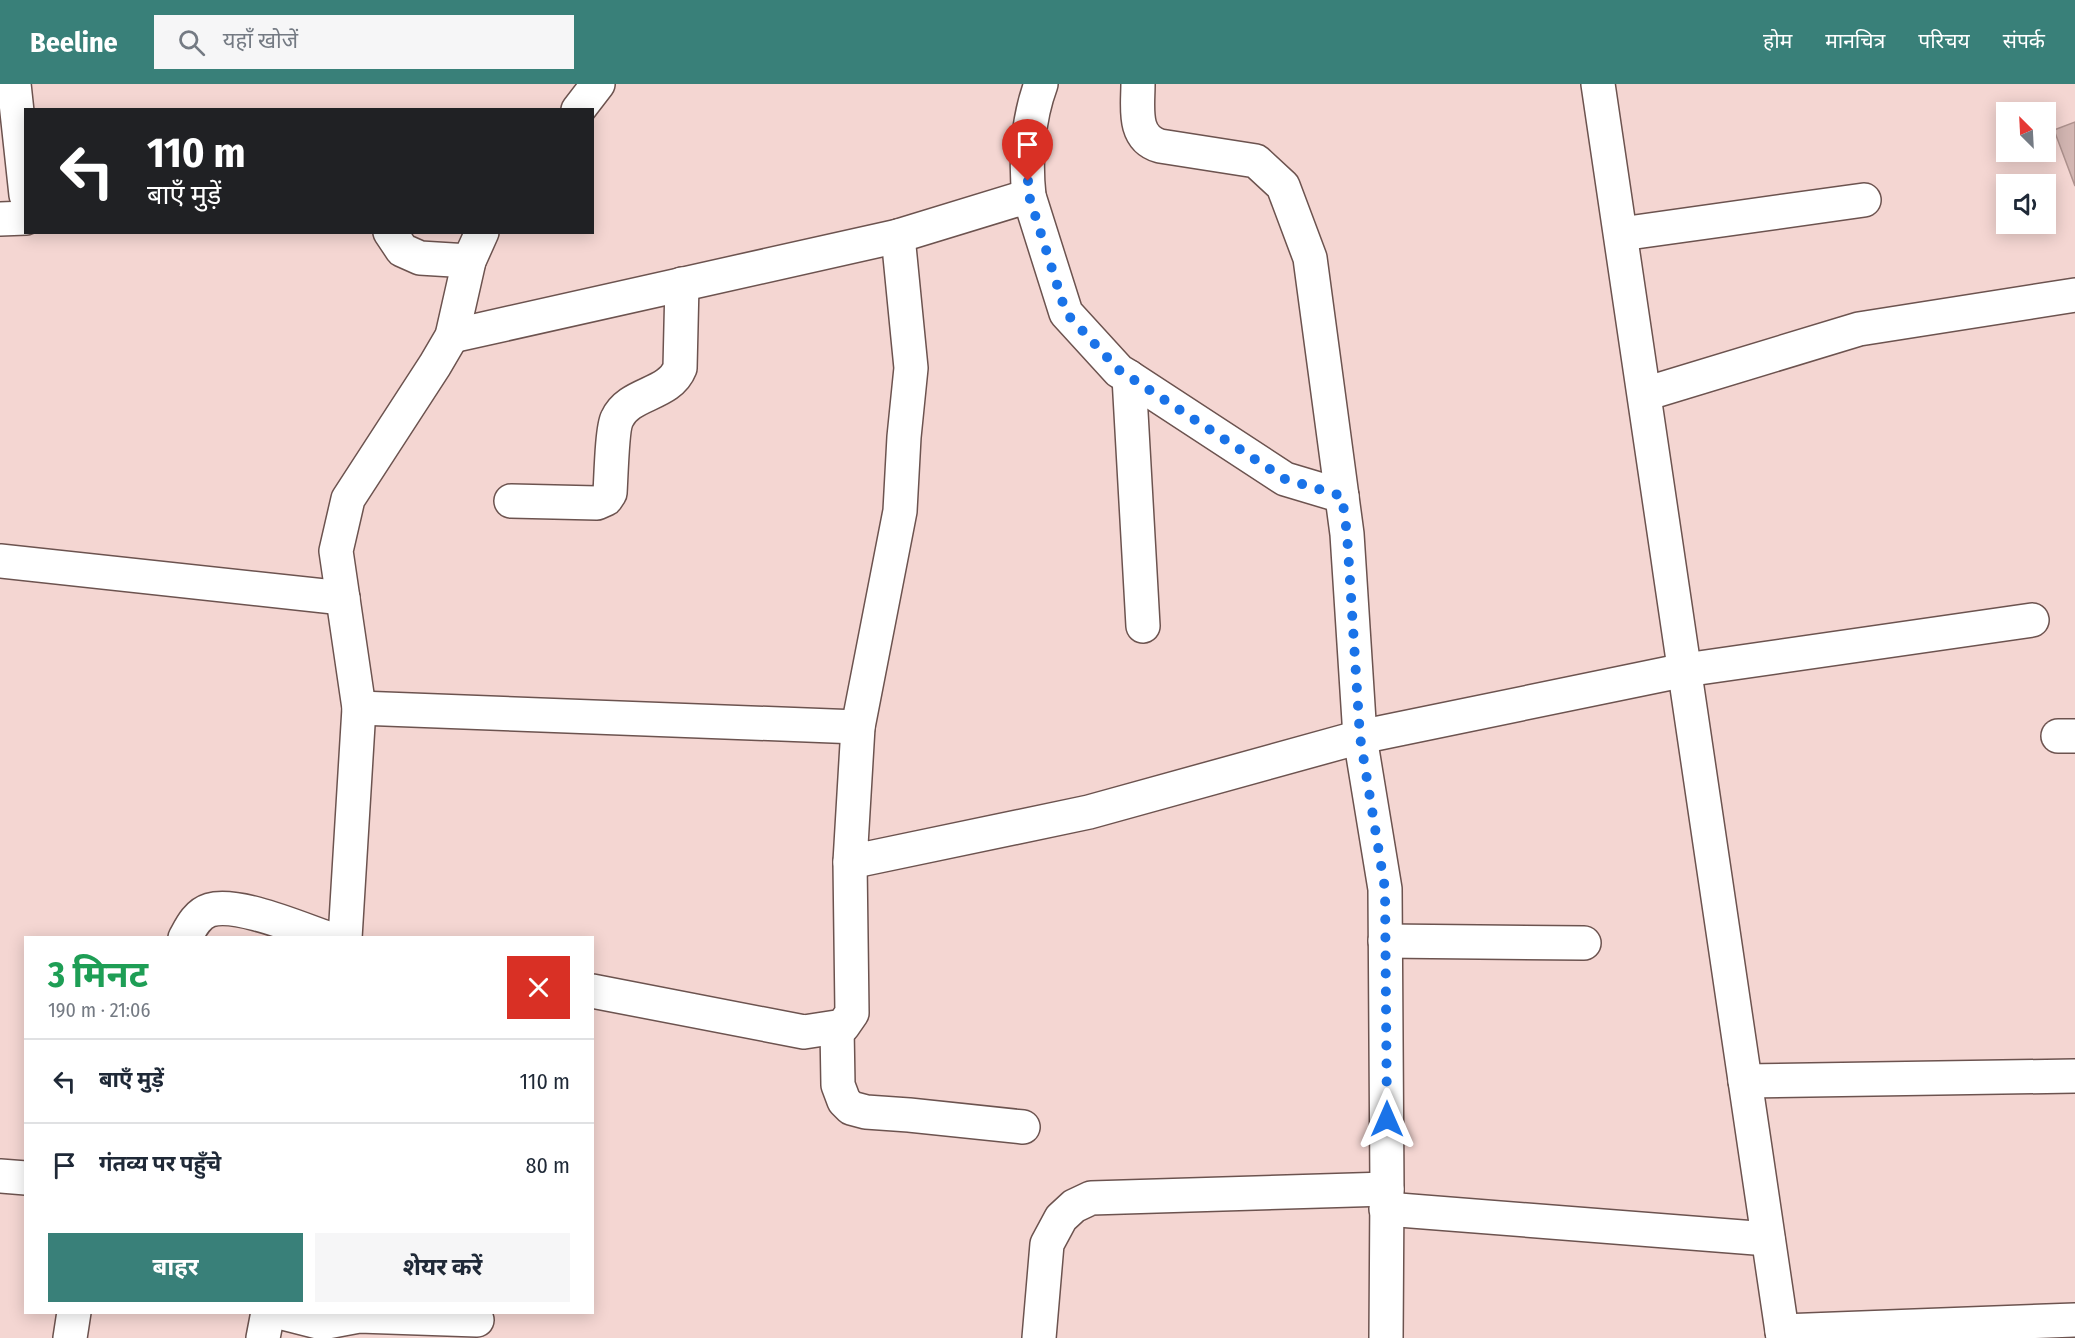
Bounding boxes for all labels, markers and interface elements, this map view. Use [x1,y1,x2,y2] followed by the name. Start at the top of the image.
[154,15,574,69] search box
[30,26,118,59] text: Beeline
[175,26,208,59] icon: search
[223,27,298,54] text: यहाँ खोजें
[1763,28,1792,54] text: होम
[1825,28,1885,54] text: मानचित्र
[1918,28,1970,54] text: परिचय
[2003,28,2045,54] text: संपर्क
[1996,102,2056,162] north arrow
[1996,102,2056,234] map controls
[1002,119,1053,181] pin
[147,128,246,178] text: 110 m
[1011,128,1044,161] icon: arrive
[48,132,126,210] icon: left
[1996,174,2056,234] button: sound
[147,179,221,211] text: बाएँ मुड़ें
[48,953,148,997] text: 3 मिनट
[507,956,570,1019] button: close
[48,998,150,1022] text: 190 m · 21:06
[48,1065,81,1098] icon: left
[99,1066,164,1093] text: बाएँ मुड़ें
[520,1068,570,1095] text: 110 m
[1355,1087,1419,1151] position arrow
[48,1149,81,1182] icon: arrive
[99,1150,221,1177] text: गंतव्य पर पहुँचे
[525,1152,570,1179] text: 80 m
[48,1233,303,1302] button: बाहर
[315,1233,570,1302] button: शेयर करें

